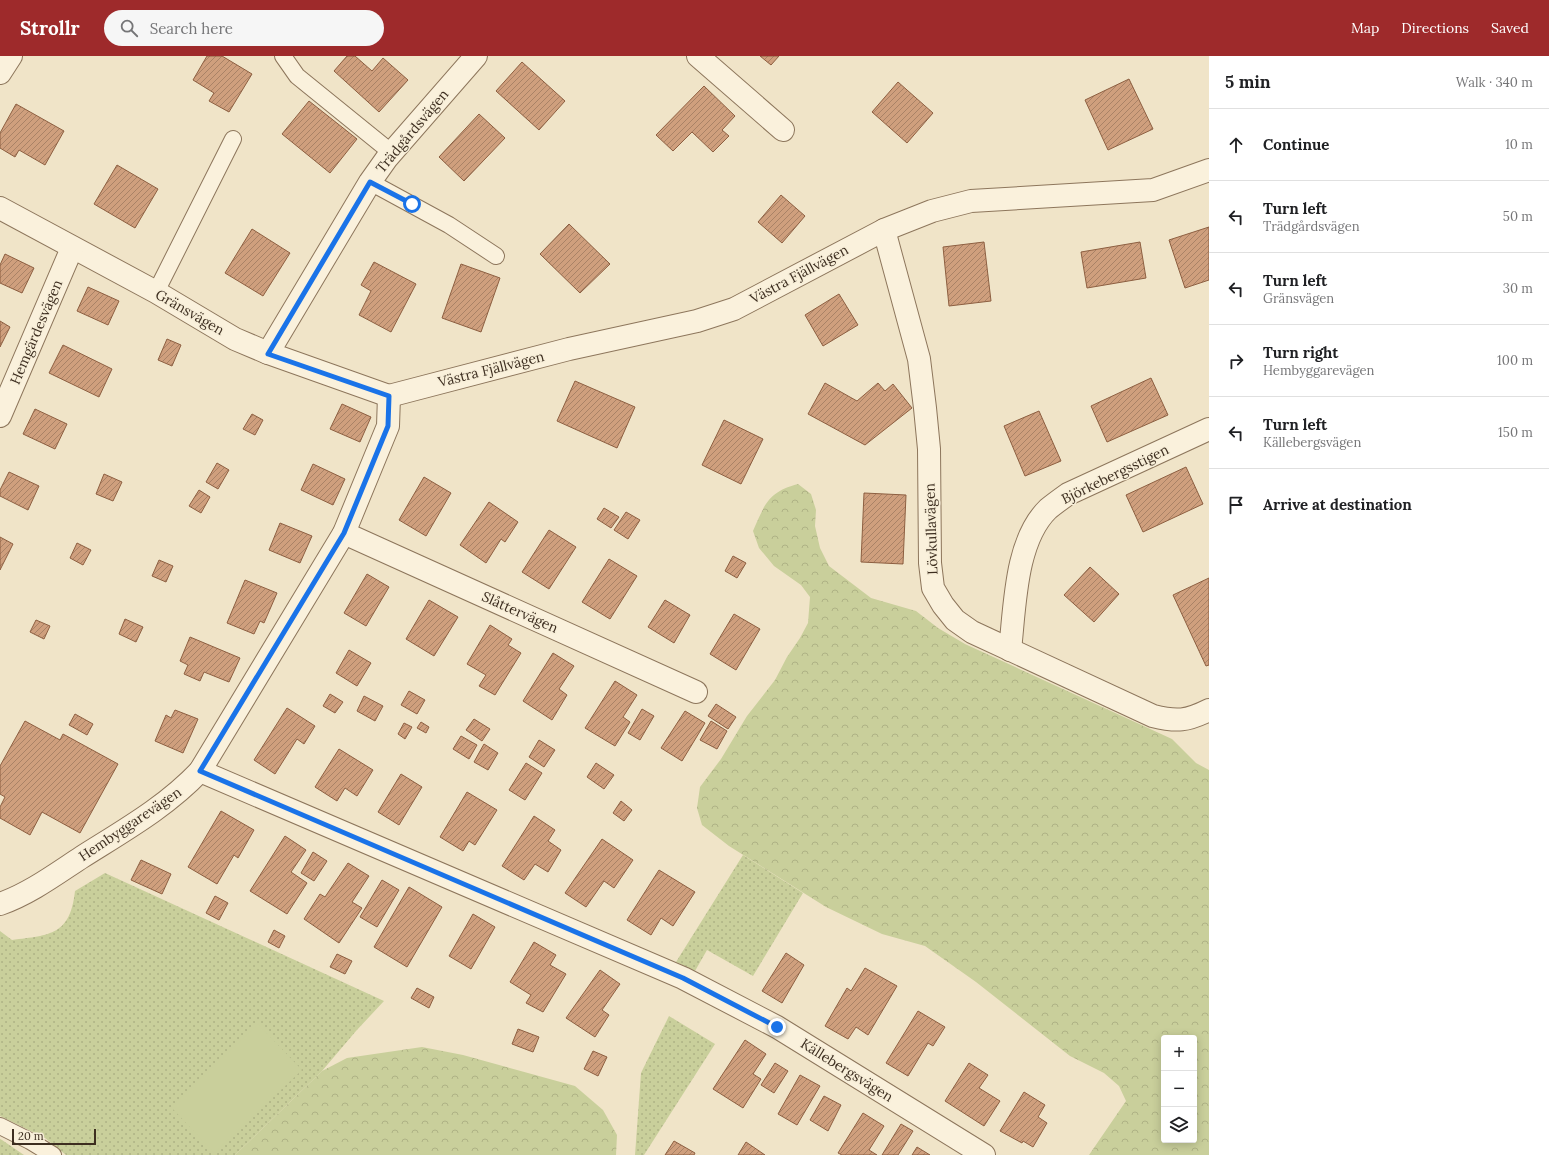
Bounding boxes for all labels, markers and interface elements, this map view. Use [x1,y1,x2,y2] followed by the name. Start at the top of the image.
[104,10,384,46] search box
[20,16,80,40] text: Strollr
[118,17,140,39] icon: search
[150,19,233,38] text: Search here
[1351,19,1379,37] text: Map
[1401,19,1469,37] text: Directions
[1491,19,1529,37] text: Saved
[1225,71,1271,93] text: 5 min
[1456,74,1533,91] text: Walk · 340 m
[372,85,453,177] street label: Trädgårdsvägen
[1225,134,1247,156] icon: ahead
[1263,135,1329,154] text: Continue
[1505,136,1533,153] text: 10 m
[403,195,421,213] route start
[1263,199,1327,218] text: Turn left
[1225,206,1247,228] icon: left
[1503,208,1533,225] text: 50 m
[1263,218,1360,235] text: Trädgårdsvägen
[746,240,852,308] street label: Västra Fjällvägen
[1263,271,1327,290] text: Turn left
[6,276,66,387] street label: Hemgärdesvägen
[1225,278,1247,300] icon: left
[1503,280,1533,297] text: 30 m
[152,285,228,339] street label: Gränsvägen
[1263,290,1334,307] text: Gränsvägen
[1263,343,1339,362] text: Turn right
[435,347,546,391] street label: Västra Fjällvägen
[1225,350,1247,372] icon: right
[1497,352,1533,369] text: 100 m
[1263,362,1375,379] text: Hembyggarevägen
[1263,415,1327,434] text: Turn left
[1225,422,1247,444] icon: left
[1498,424,1533,441] text: 150 m
[1263,434,1361,451] text: Källebergsvägen
[1058,440,1172,508] street label: Björkebergsstigen
[920,482,942,575] street label: Lövkullavägen
[1225,494,1247,516] icon: arrive
[1263,495,1412,514] text: Arrive at destination
[479,587,561,637] street label: Slåttervägen
[75,783,185,865] street label: Hembyggarevägen
[768,1018,786,1036] route end
[797,1034,897,1106] street label: Källebergsvägen
[1161,1035,1197,1143] map controls
[1161,1035,1197,1071] button: +
[1161,1071,1197,1107] button: −
[1161,1107,1197,1143] button: layers
[12,1127,96,1146] scale bar
[18,1129,43,1143] text: 20 m

